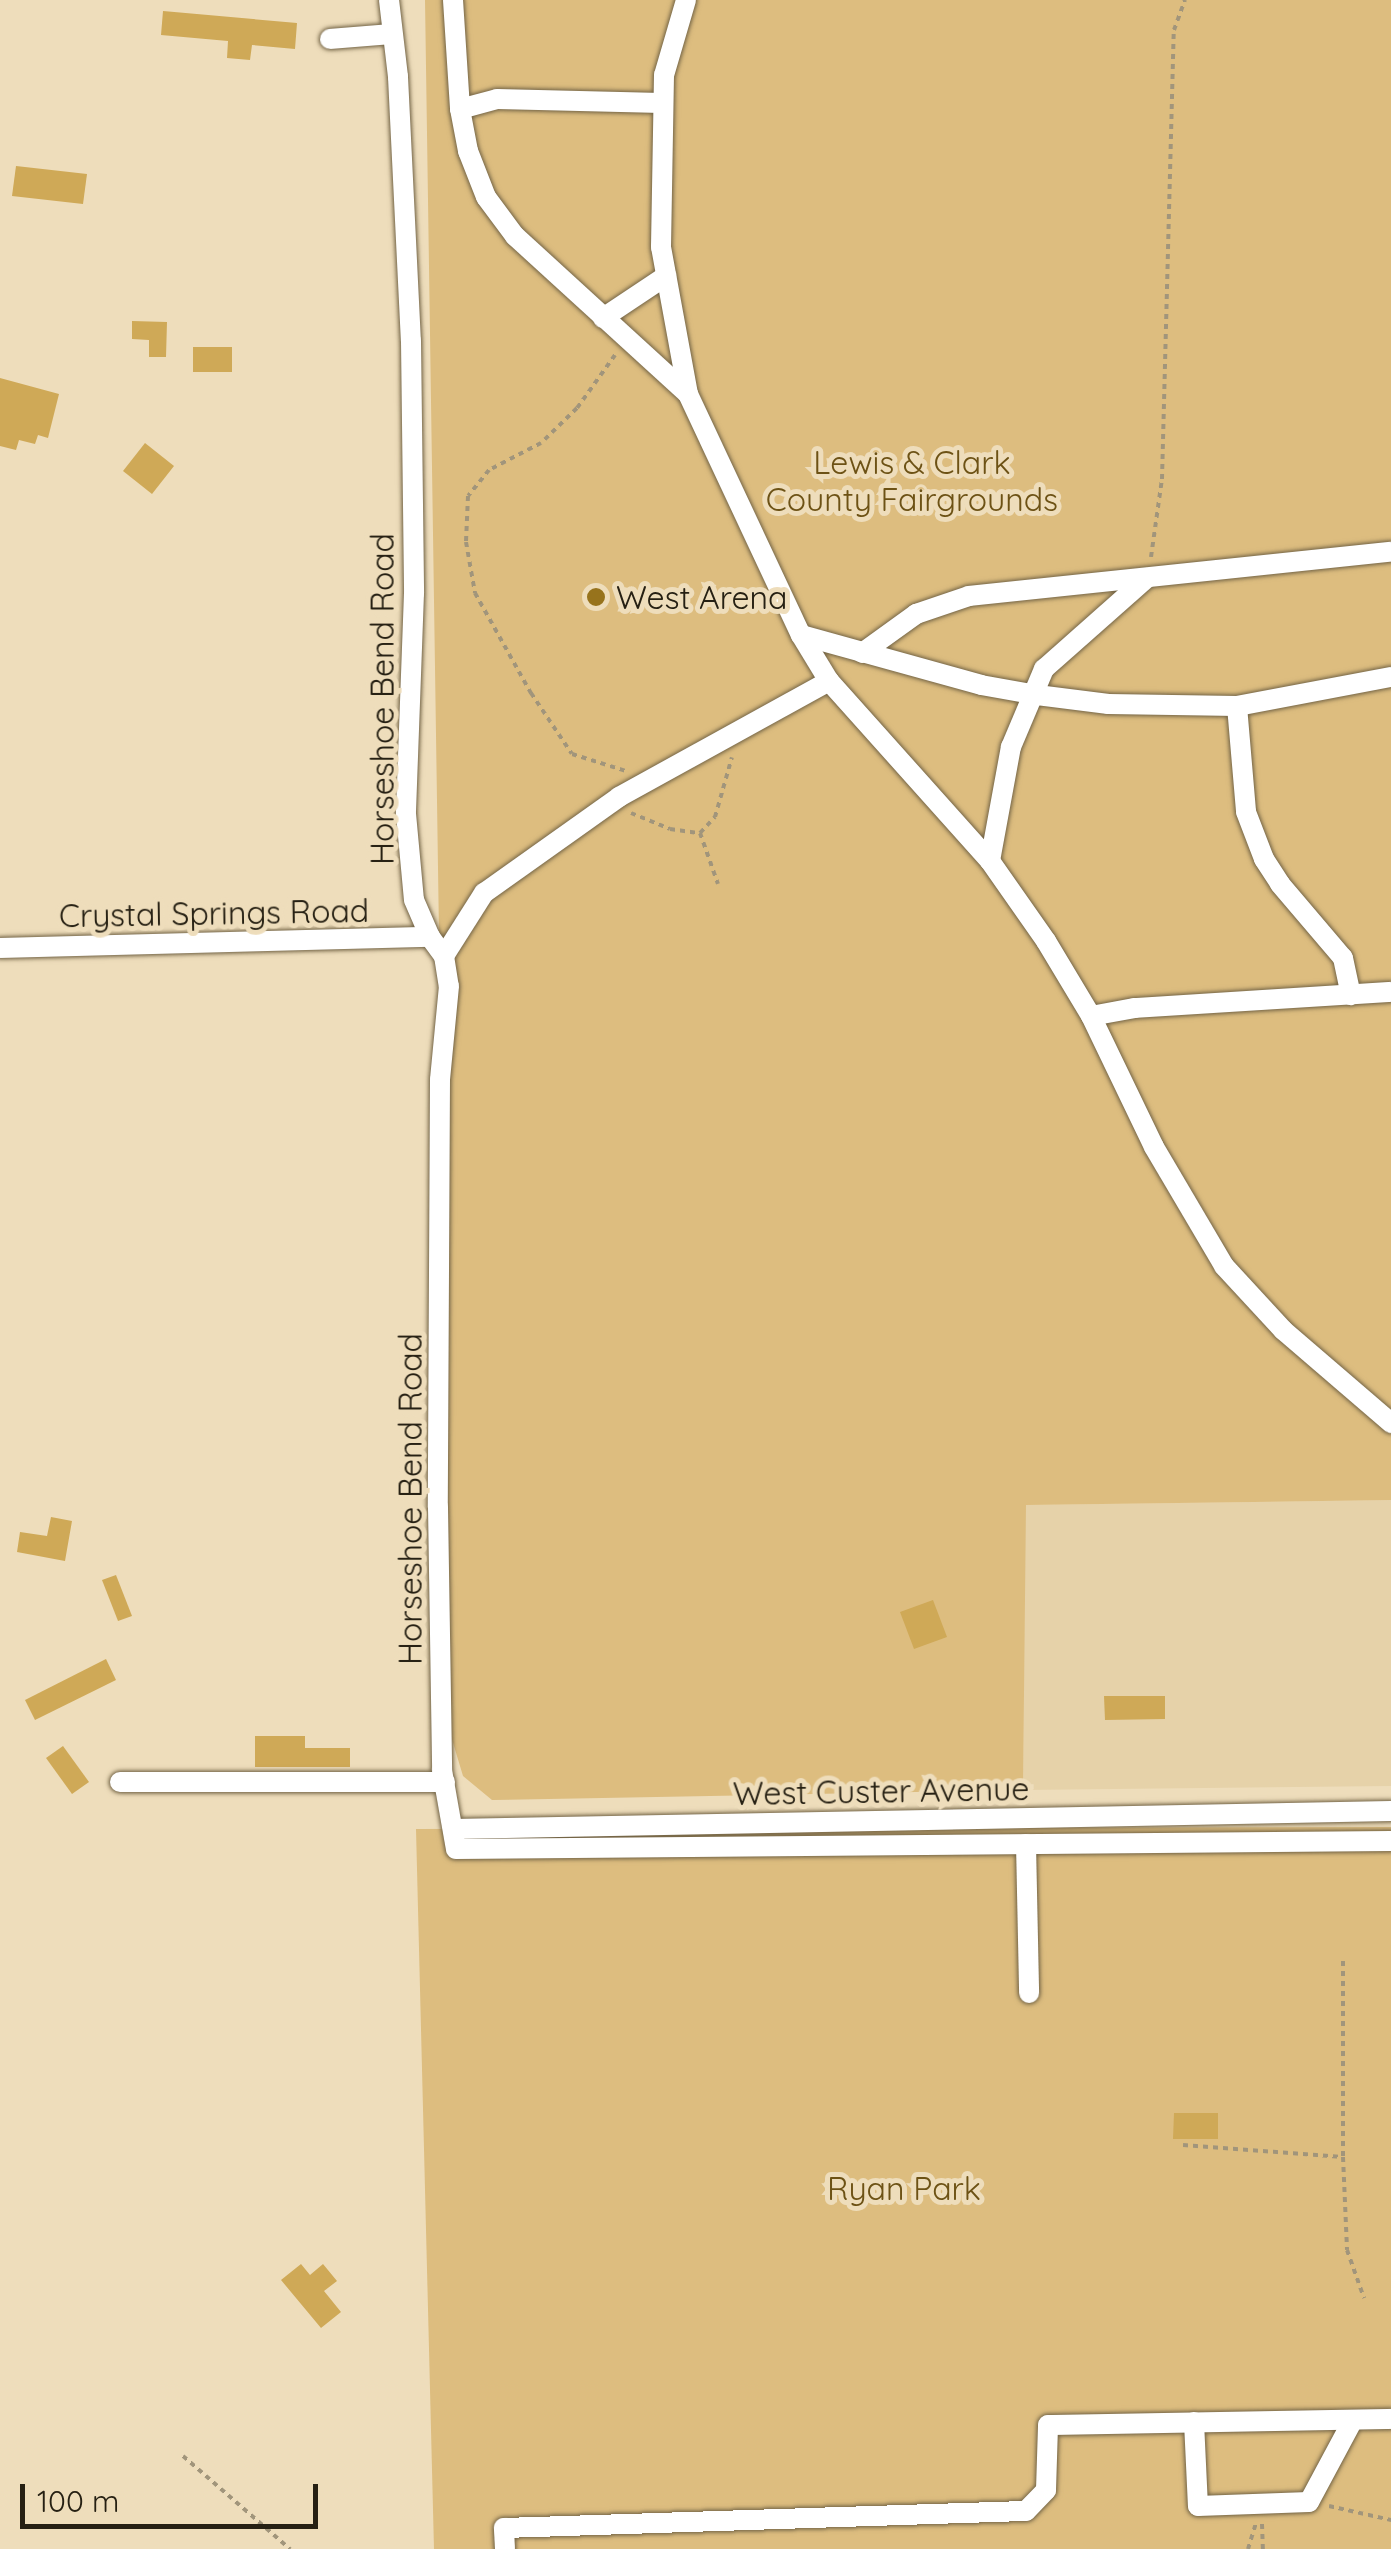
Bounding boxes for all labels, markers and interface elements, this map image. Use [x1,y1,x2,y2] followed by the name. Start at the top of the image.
[766,444,1058,519] park label: Lewis & Clark County Fairgrounds
[363,533,401,865] street label: Horseshoe Bend Road
[616,578,787,616] place label: West Arena
[585,586,607,608] marker: West Arena
[59,891,369,935] street label: Crystal Springs Road
[391,1333,429,1665] street label: Horseshoe Bend Road
[732,1769,1030,1813] street label: West Custer Avenue
[827,2169,981,2207] park label: Ryan Park
[25,2464,322,2526] scale bar
[37,2482,119,2520] text: 100 m

